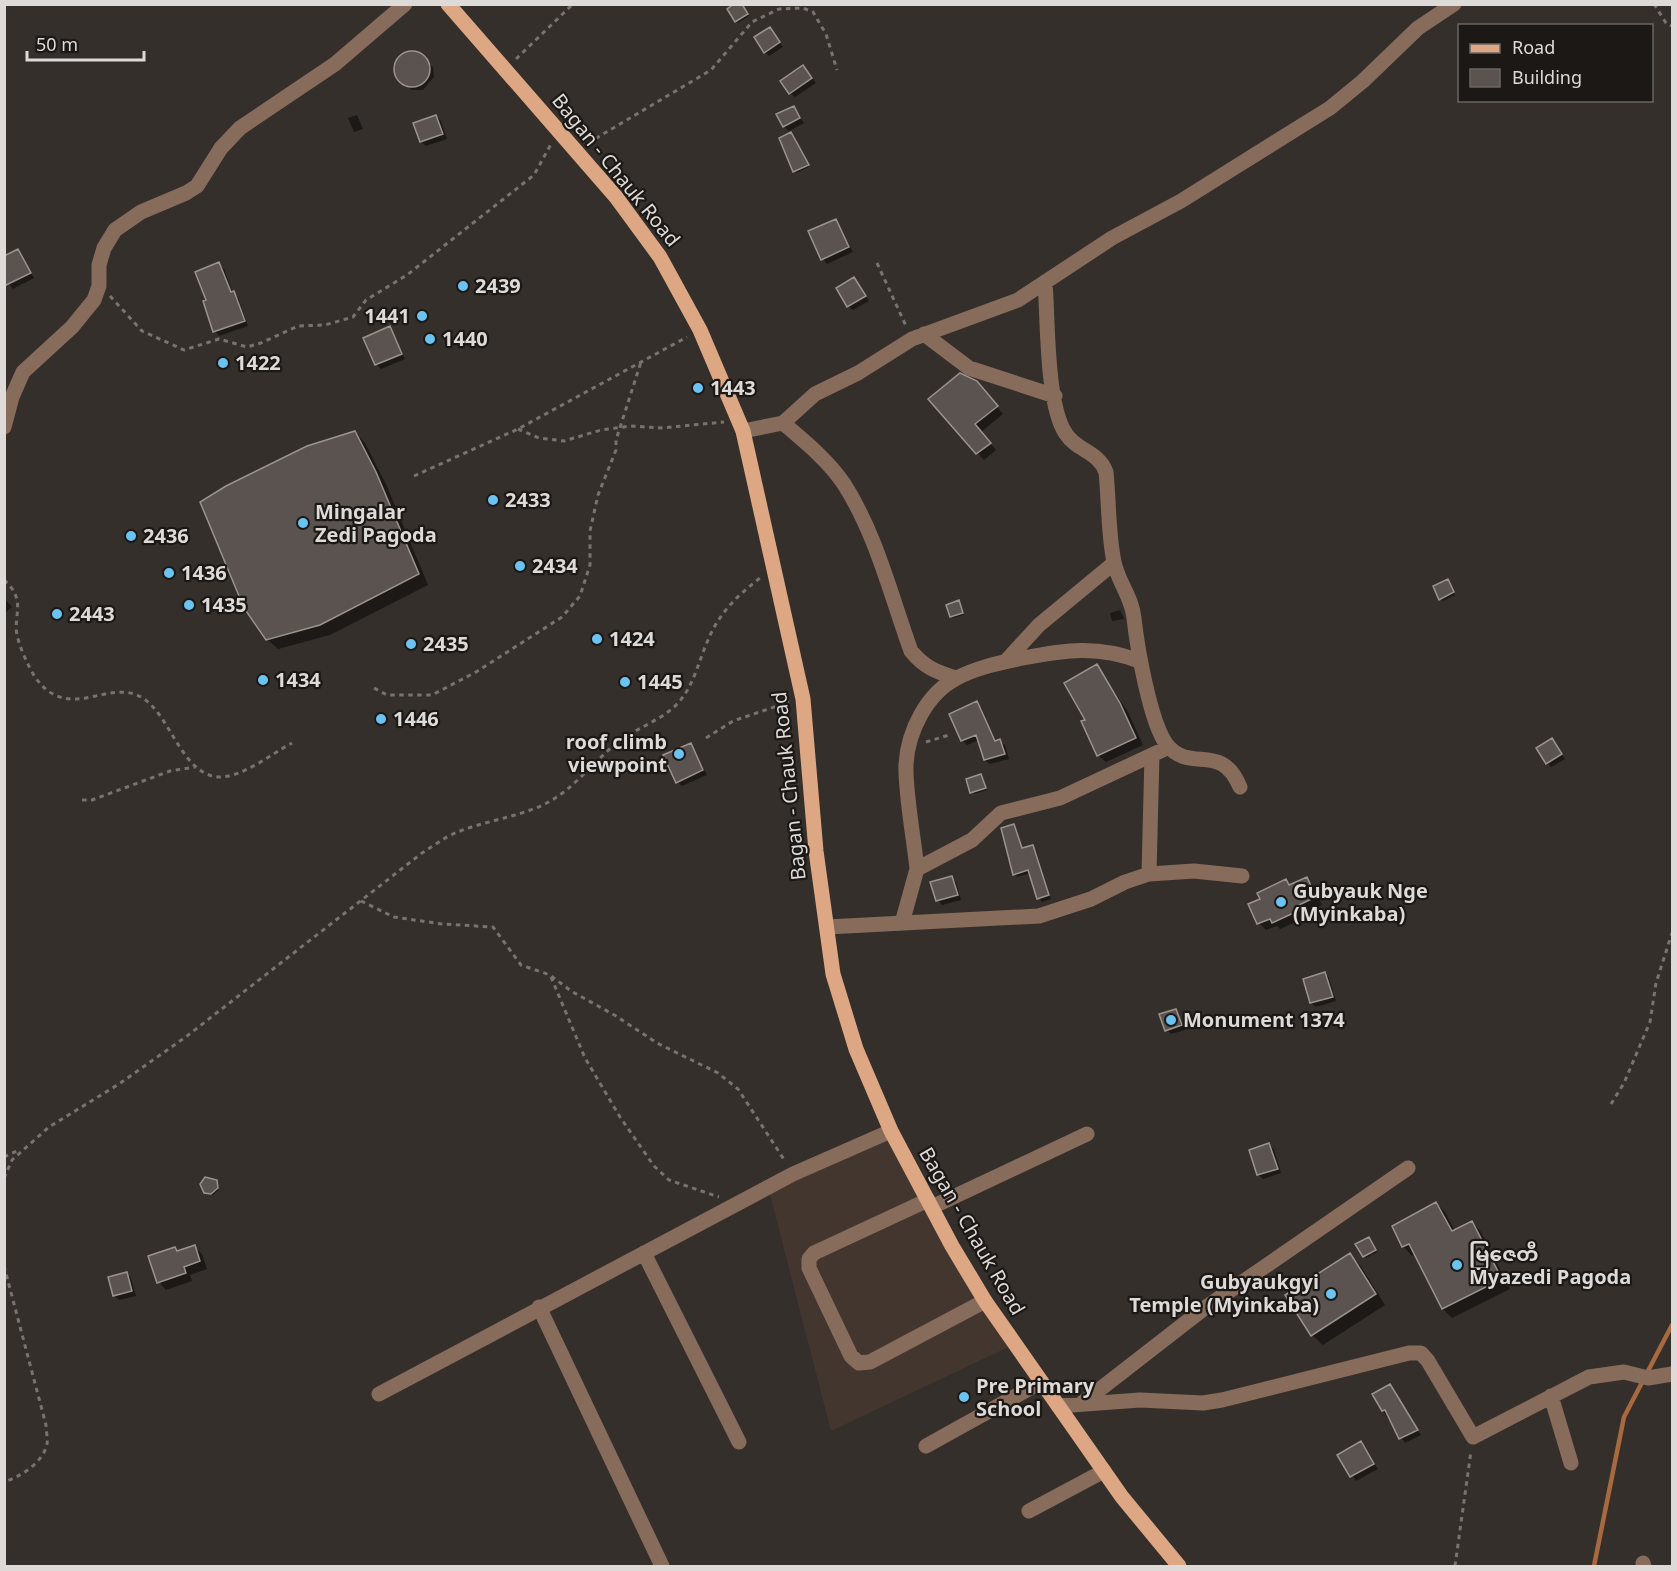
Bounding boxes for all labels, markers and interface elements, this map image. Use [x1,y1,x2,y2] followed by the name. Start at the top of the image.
[27,24,144,62] scale bar
[1458,24,1653,102] legend
[36,27,78,66] text: 50 m
[1512,30,1555,69] text: Road
[1512,60,1582,99] text: Building
[538,84,690,259] street label: Bagan - Chauk Road
[475,267,521,310] place label: 2439
[456,279,470,293] marker: 2439
[364,297,410,340] place label: 1441
[415,309,429,323] marker: 1441
[442,320,488,363] place label: 1440
[423,332,437,346] marker: 1440
[235,344,281,387] place label: 1422
[216,356,230,370] marker: 1422
[710,369,756,412] place label: 1443
[691,381,705,395] marker: 1443
[505,481,551,524] place label: 2433
[315,493,437,559] place label: Mingalar Zedi Pagoda
[486,493,500,507] marker: 2433
[296,516,310,530] marker: Mingalar Zedi Pagoda
[143,517,189,560] place label: 2436
[124,529,138,543] marker: 2436
[532,547,578,590] place label: 2434
[181,554,227,597] place label: 1436
[513,559,527,573] marker: 2434
[162,566,176,580] marker: 1436
[201,586,247,629] place label: 1435
[69,595,115,638] place label: 2443
[182,598,196,612] marker: 1435
[50,607,64,621] marker: 2443
[609,620,655,663] place label: 1424
[423,625,469,668] place label: 2435
[590,632,604,646] marker: 1424
[404,637,418,651] marker: 2435
[275,661,321,704] place label: 1434
[637,663,683,706] place label: 1445
[256,673,270,687] marker: 1434
[618,675,632,689] marker: 1445
[760,689,823,882] street label: Bagan - Chauk Road
[393,700,439,743] place label: 1446
[374,712,388,726] marker: 1446
[566,723,667,789] place label: roof climb viewpoint
[672,747,686,761] marker: roof climb viewpoint
[1293,872,1428,938] place label: Gubyauk Nge (Myinkaba)
[1274,895,1288,909] marker: Gubyauk Nge (Myinkaba)
[1183,1001,1345,1044] place label: Monument 1374
[1164,1013,1178,1027] marker: Monument 1374
[904,1139,1036,1325] street label: Bagan - Chauk Road
[1469,1235,1631,1301] place label: မြဇေတီ Myazedi Pagoda
[1450,1258,1464,1272] marker: မြဇေတီ Myazedi Pagoda
[1129,1263,1319,1329] place label: Gubyaukgyi Temple (Myinkaba)
[1324,1287,1338,1301] marker: Gubyaukgyi Temple (Myinkaba)
[976,1367,1095,1433] place label: Pre Primary School
[957,1390,971,1404] marker: Pre Primary School

